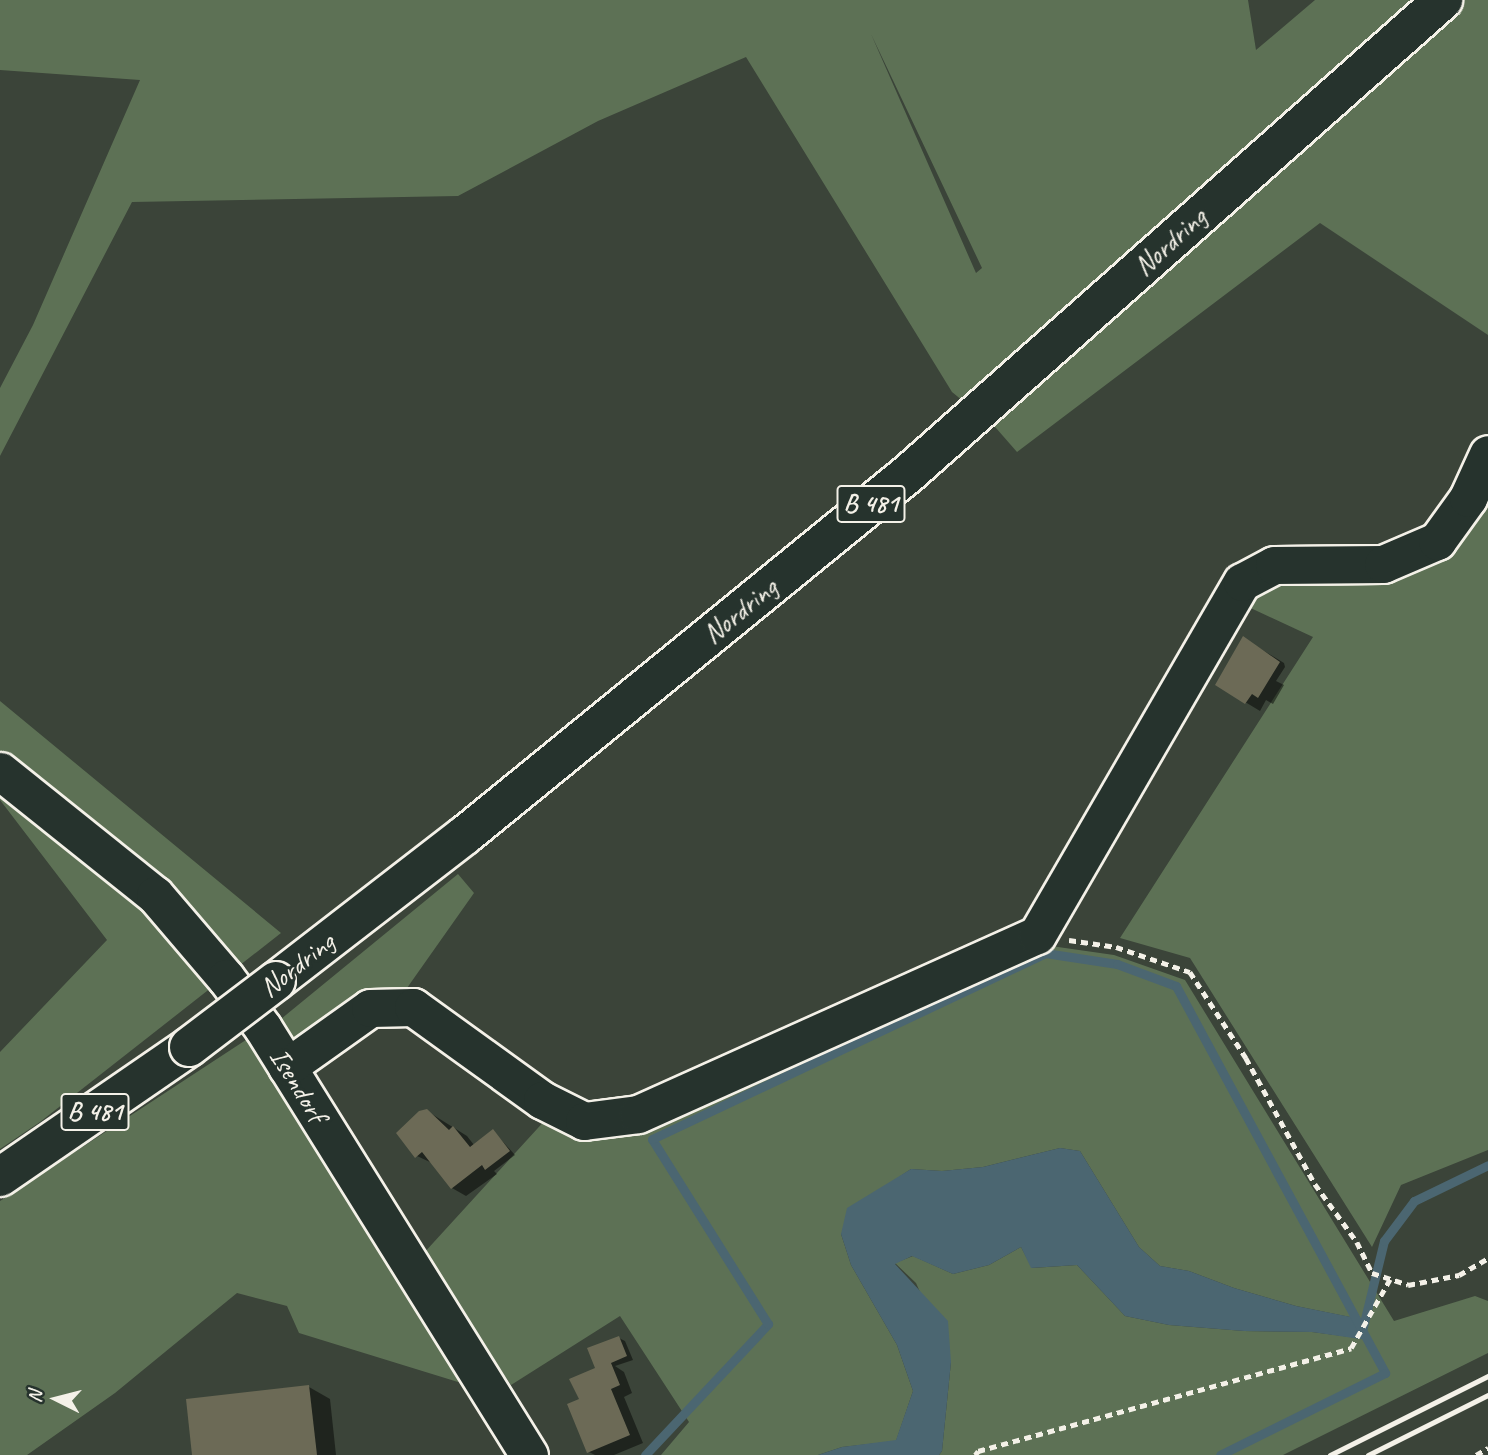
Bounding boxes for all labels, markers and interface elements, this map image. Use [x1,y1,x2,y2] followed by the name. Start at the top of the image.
[1127,201,1213,283] street label: Nordring
[836,482,906,526] road number: B 481
[696,571,784,651] street label: Nordring
[253,925,341,1005] street label: Nordring
[262,1042,334,1128] street label: Isendorf
[60,1090,130,1134] road number: B 481
[21,1364,91,1434] north arrow
[23,1390,48,1404] text: N

